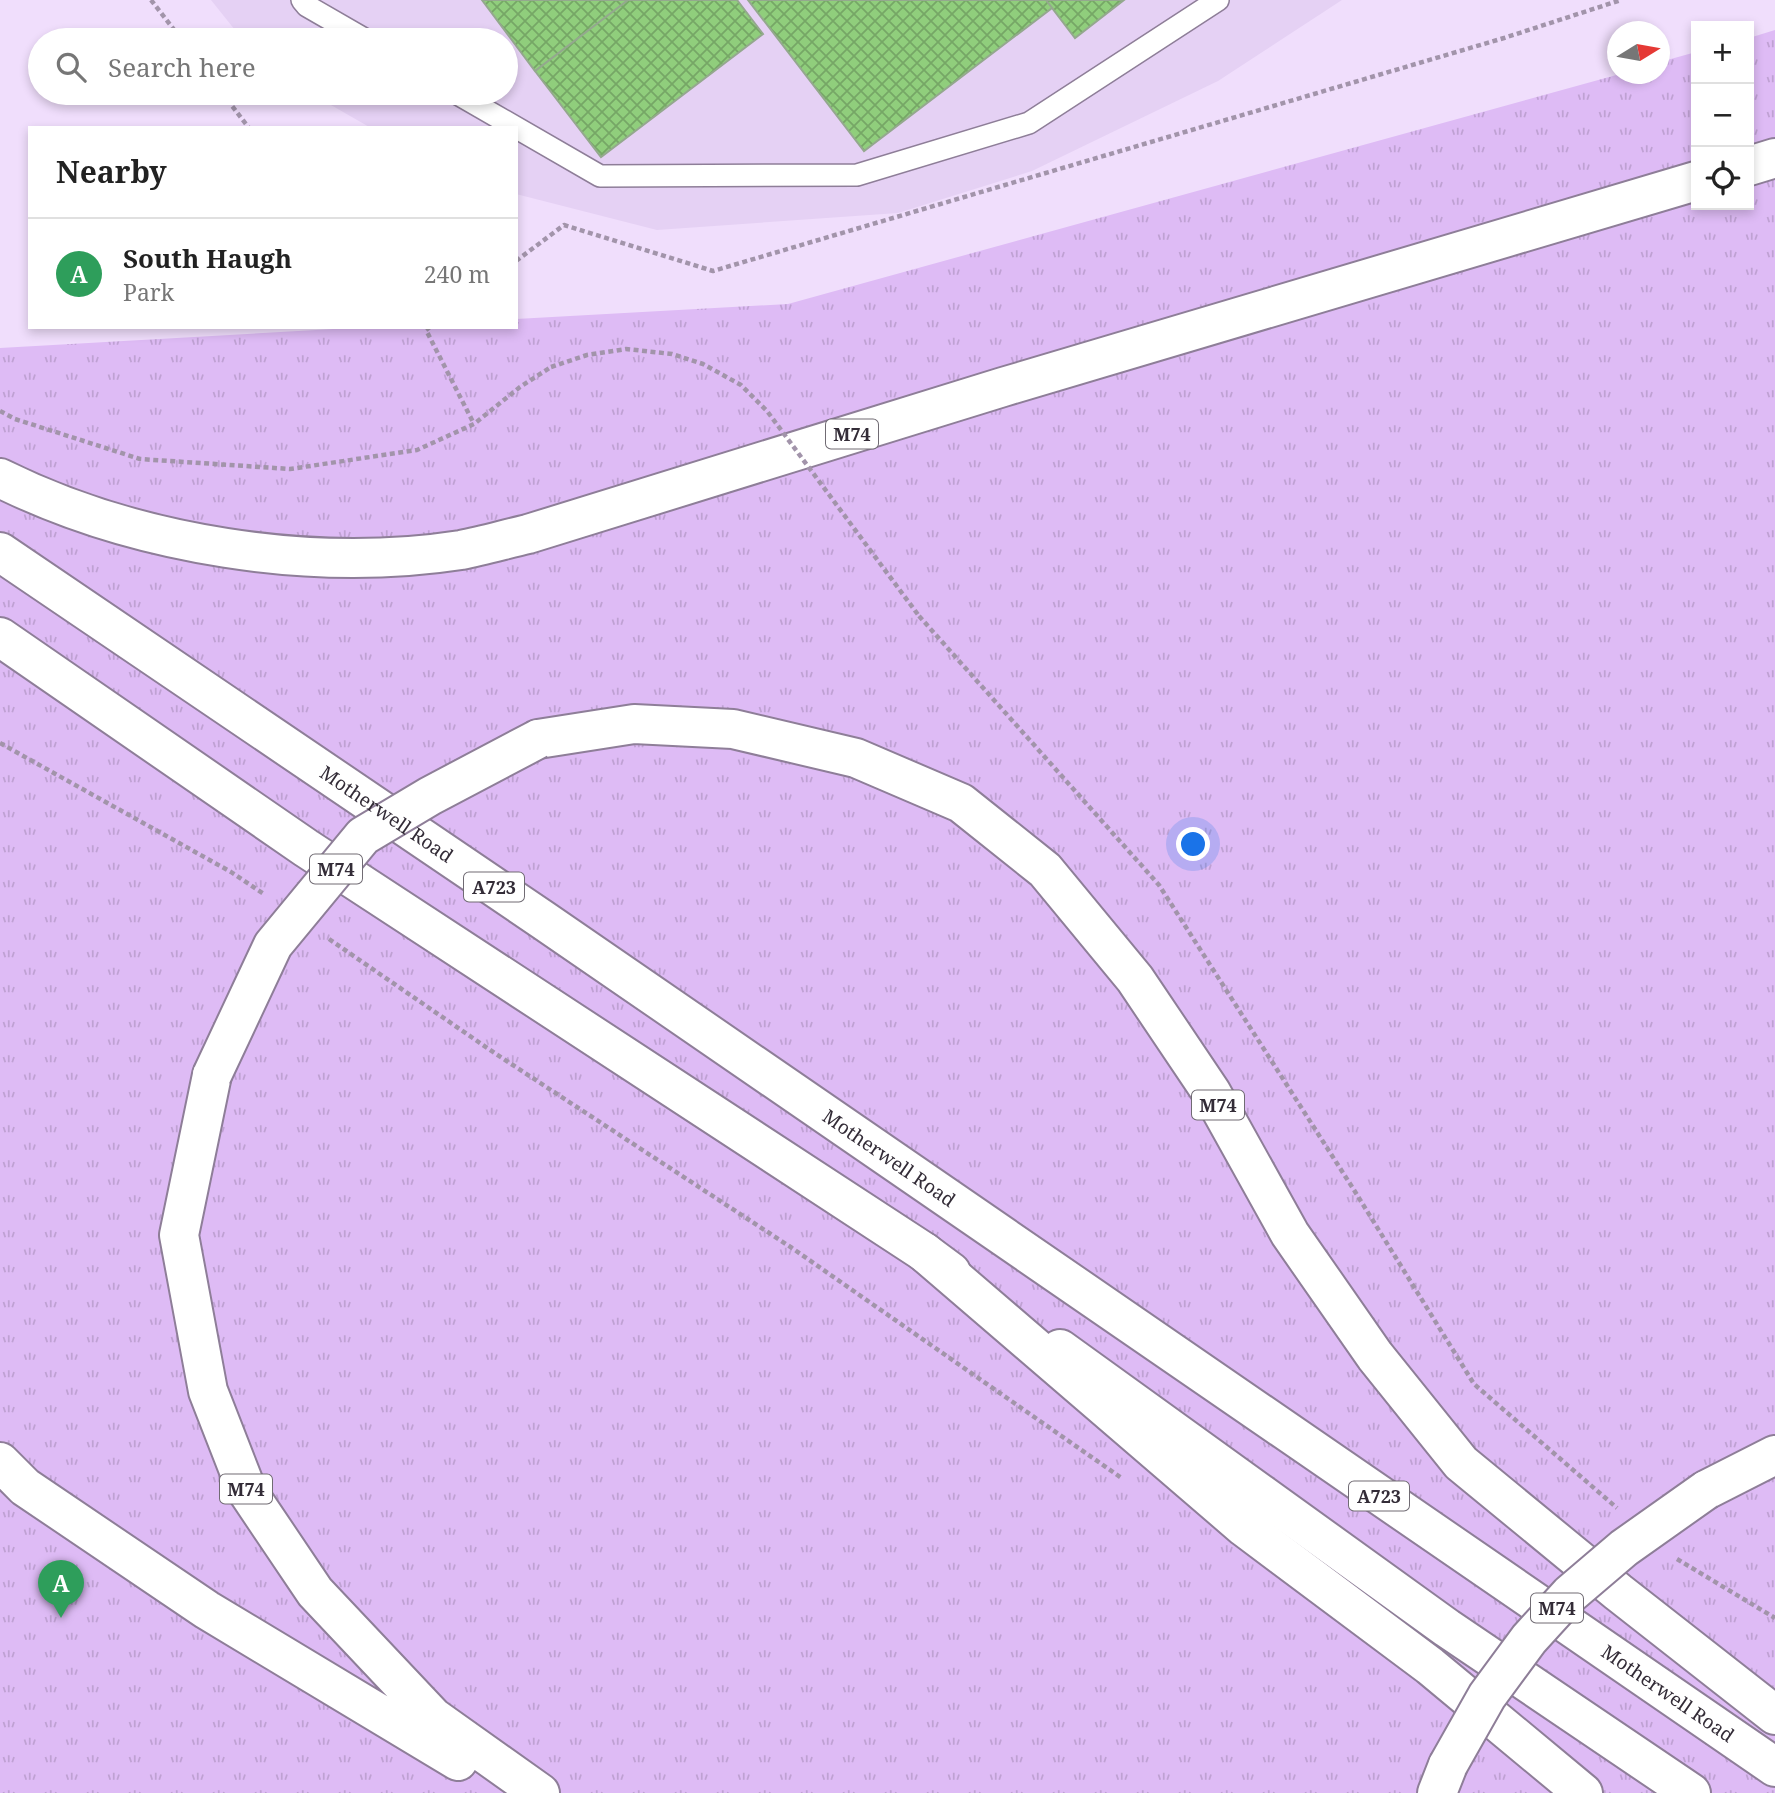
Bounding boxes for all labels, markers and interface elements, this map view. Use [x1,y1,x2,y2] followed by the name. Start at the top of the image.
[1607,21,1670,84] north arrow
[1691,21,1754,210] map controls
[1691,21,1754,84] button: +
[28,28,518,105] search box
[52,48,90,86] icon: search
[108,49,256,85] text: Search here
[1691,84,1754,147] button: −
[1691,147,1754,210] button: locate
[56,151,167,192] text: Nearby
[123,240,292,276] text: South Haugh
[70,258,88,290] text: A
[424,258,490,290] text: 240 m
[123,276,174,308] text: Park
[826,420,878,448] road number: M74
[315,760,459,869] street label: Motherwell Road
[1176,827,1210,861] your location
[310,854,362,884] road number: M74
[464,872,524,902] road number: A723
[1192,1090,1244,1120] road number: M74
[818,1103,961,1213] street label: Motherwell Road
[220,1474,272,1504] road number: M74
[1349,1482,1409,1511] road number: A723
[38,1560,84,1618] pin: A
[1531,1594,1583,1623] road number: M74
[1596,1638,1740,1748] street label: Motherwell Road

